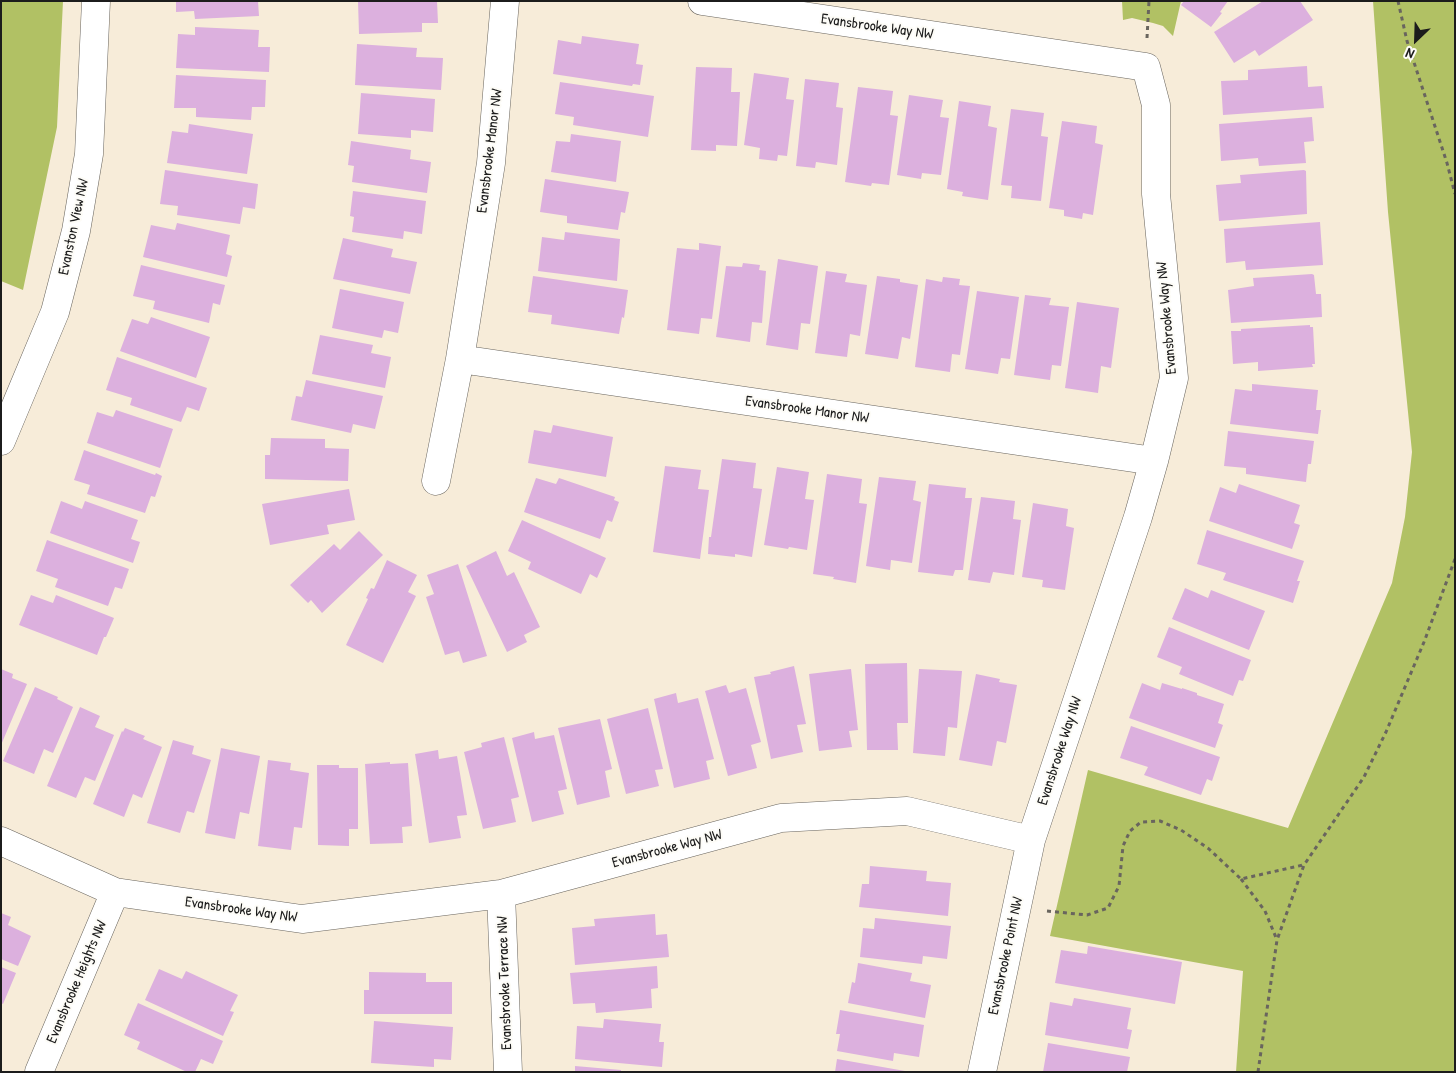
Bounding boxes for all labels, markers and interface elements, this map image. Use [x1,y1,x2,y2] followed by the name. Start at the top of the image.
[820,10,934,44] street label: Evansbrooke Way NW
[1391,15,1441,65] north arrow
[1402,44,1417,64] text: N
[473,88,507,214] street label: Evansbrooke Manor NW
[55,177,93,277] street label: Evanston View NW
[1153,261,1181,375] street label: Evansbrooke Way NW
[744,392,870,428] street label: Evansbrooke Manor NW
[1034,695,1086,807] street label: Evansbrooke Way NW
[610,826,724,872] street label: Evansbrooke Way NW
[184,893,298,927] street label: Evansbrooke Way NW
[985,895,1027,1017] street label: Evansbrooke Point NW
[494,916,516,1050] street label: Evansbrooke Terrace NW
[43,918,111,1046] street label: Evansbrooke Heights NW

